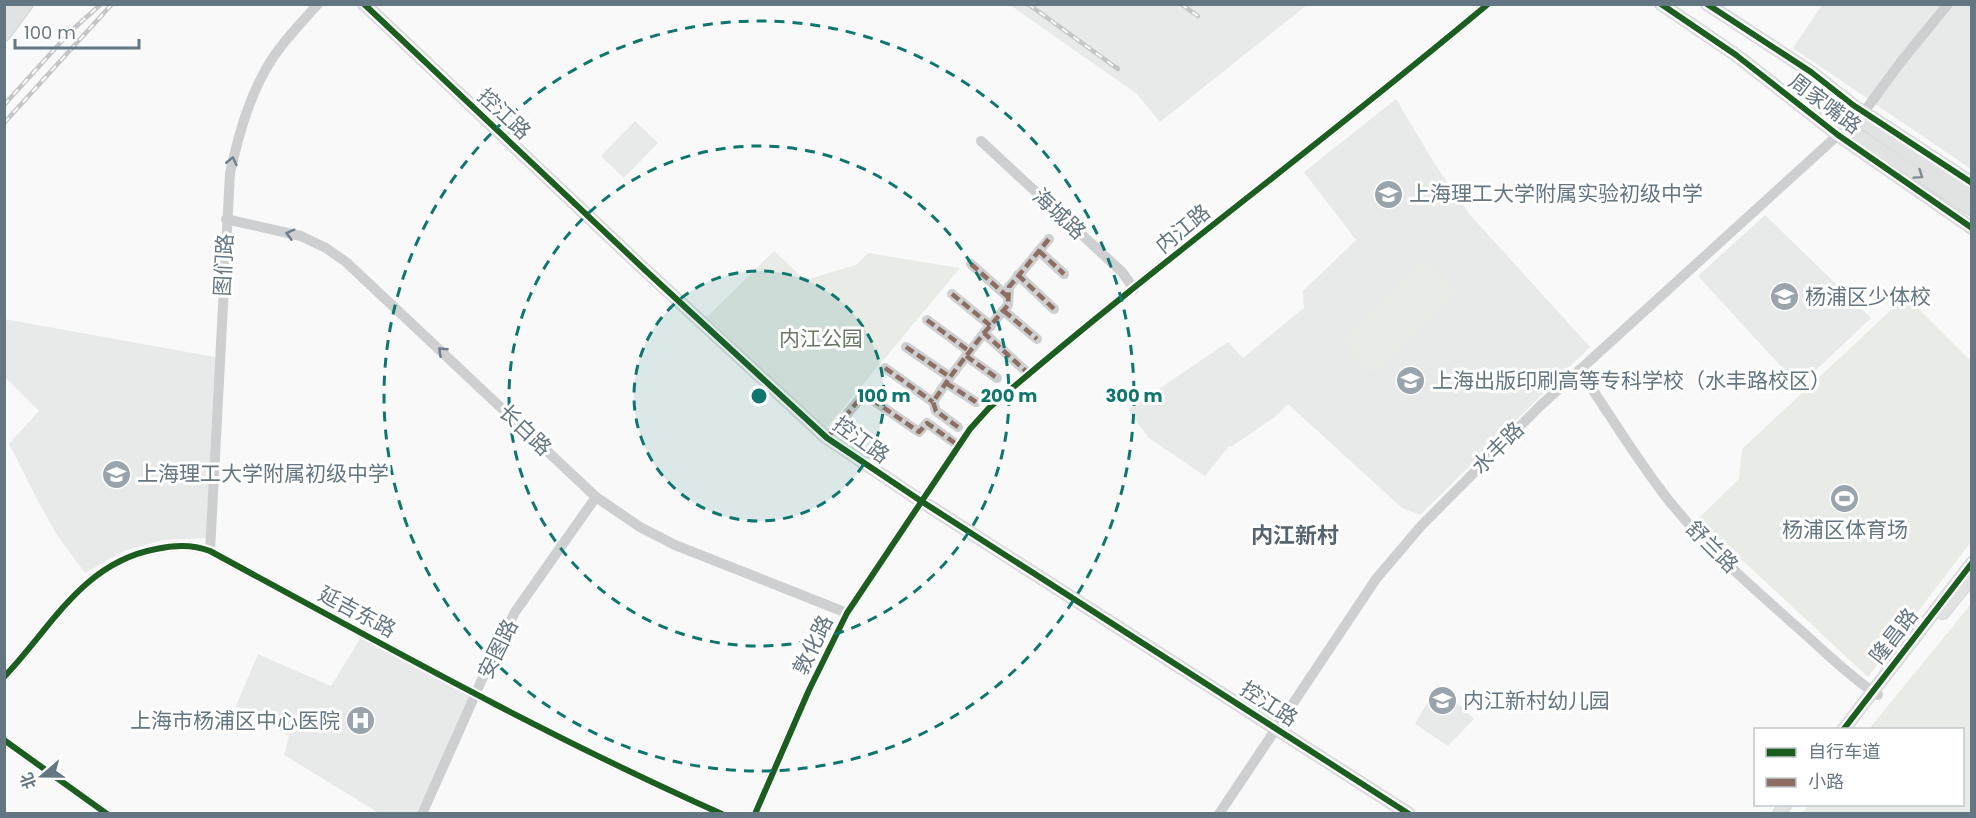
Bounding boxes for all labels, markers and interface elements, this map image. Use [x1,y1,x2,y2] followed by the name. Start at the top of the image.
[15,12,140,50] scale bar
[24,20,76,45] text: 100 m
[1783,67,1868,140] street label: 周家嘴路
[471,82,537,146] street label: 控江路
[225,156,238,166] one-way arrow
[1912,168,1923,179] one-way arrow
[1372,178,1404,210] school or university icon: 上海理工大学附属实验初级中学
[1409,179,1703,208] place label: 上海理工大学附属实验初级中学
[1026,182,1092,246] street label: 海城路
[1149,198,1216,260] street label: 内江路
[285,228,295,241] one-way arrow
[207,233,240,297] street label: 图们路
[1768,281,1800,313] school or university icon: 杨浦区少体校
[1805,282,1931,311] place label: 杨浦区少体校
[779,324,863,353] park label: 内江公园
[439,348,450,359] one-way arrow
[1395,365,1427,397] school or university icon: 上海出版印刷高等专科学校（水丰路校区）
[1432,366,1831,395] place label: 上海出版印刷高等专科学校（水丰路校区）
[857,383,911,408] text: 100 m
[981,383,1037,408] text: 200 m
[1105,383,1163,408] text: 300 m
[749,386,769,406] centre of rings
[493,397,558,462] street label: 长白路
[827,409,895,470] street label: 控江路
[1465,415,1530,480] street label: 水丰路
[100,458,132,490] school or university icon: 上海理工大学附属初级中学
[137,459,389,488] place label: 上海理工大学附属初级中学
[1829,483,1861,515] sports icon: 杨浦区体育场
[1680,514,1745,579] street label: 舒兰路
[1782,515,1908,544] place label: 杨浦区体育场
[1251,520,1339,551] district label: 内江新村
[313,579,401,644] street label: 延吉东路
[1863,602,1924,669] street label: 隆昌路
[786,610,839,679] street label: 敦化路
[471,614,524,683] street label: 安图路
[1235,674,1304,733] street label: 控江路
[1426,685,1458,717] school or university icon: 内江新村幼儿园
[1463,686,1610,715] place label: 内江新村幼儿园
[345,705,377,737] hospital icon: 上海市杨浦区中心医院
[130,706,340,735] place label: 上海市杨浦区中心医院
[1754,728,1964,806] legend
[1808,739,1880,764] text: 自行车道
[12,746,72,806] north arrow
[1808,769,1844,794] text: 小路
[15,770,42,792] text: 北

